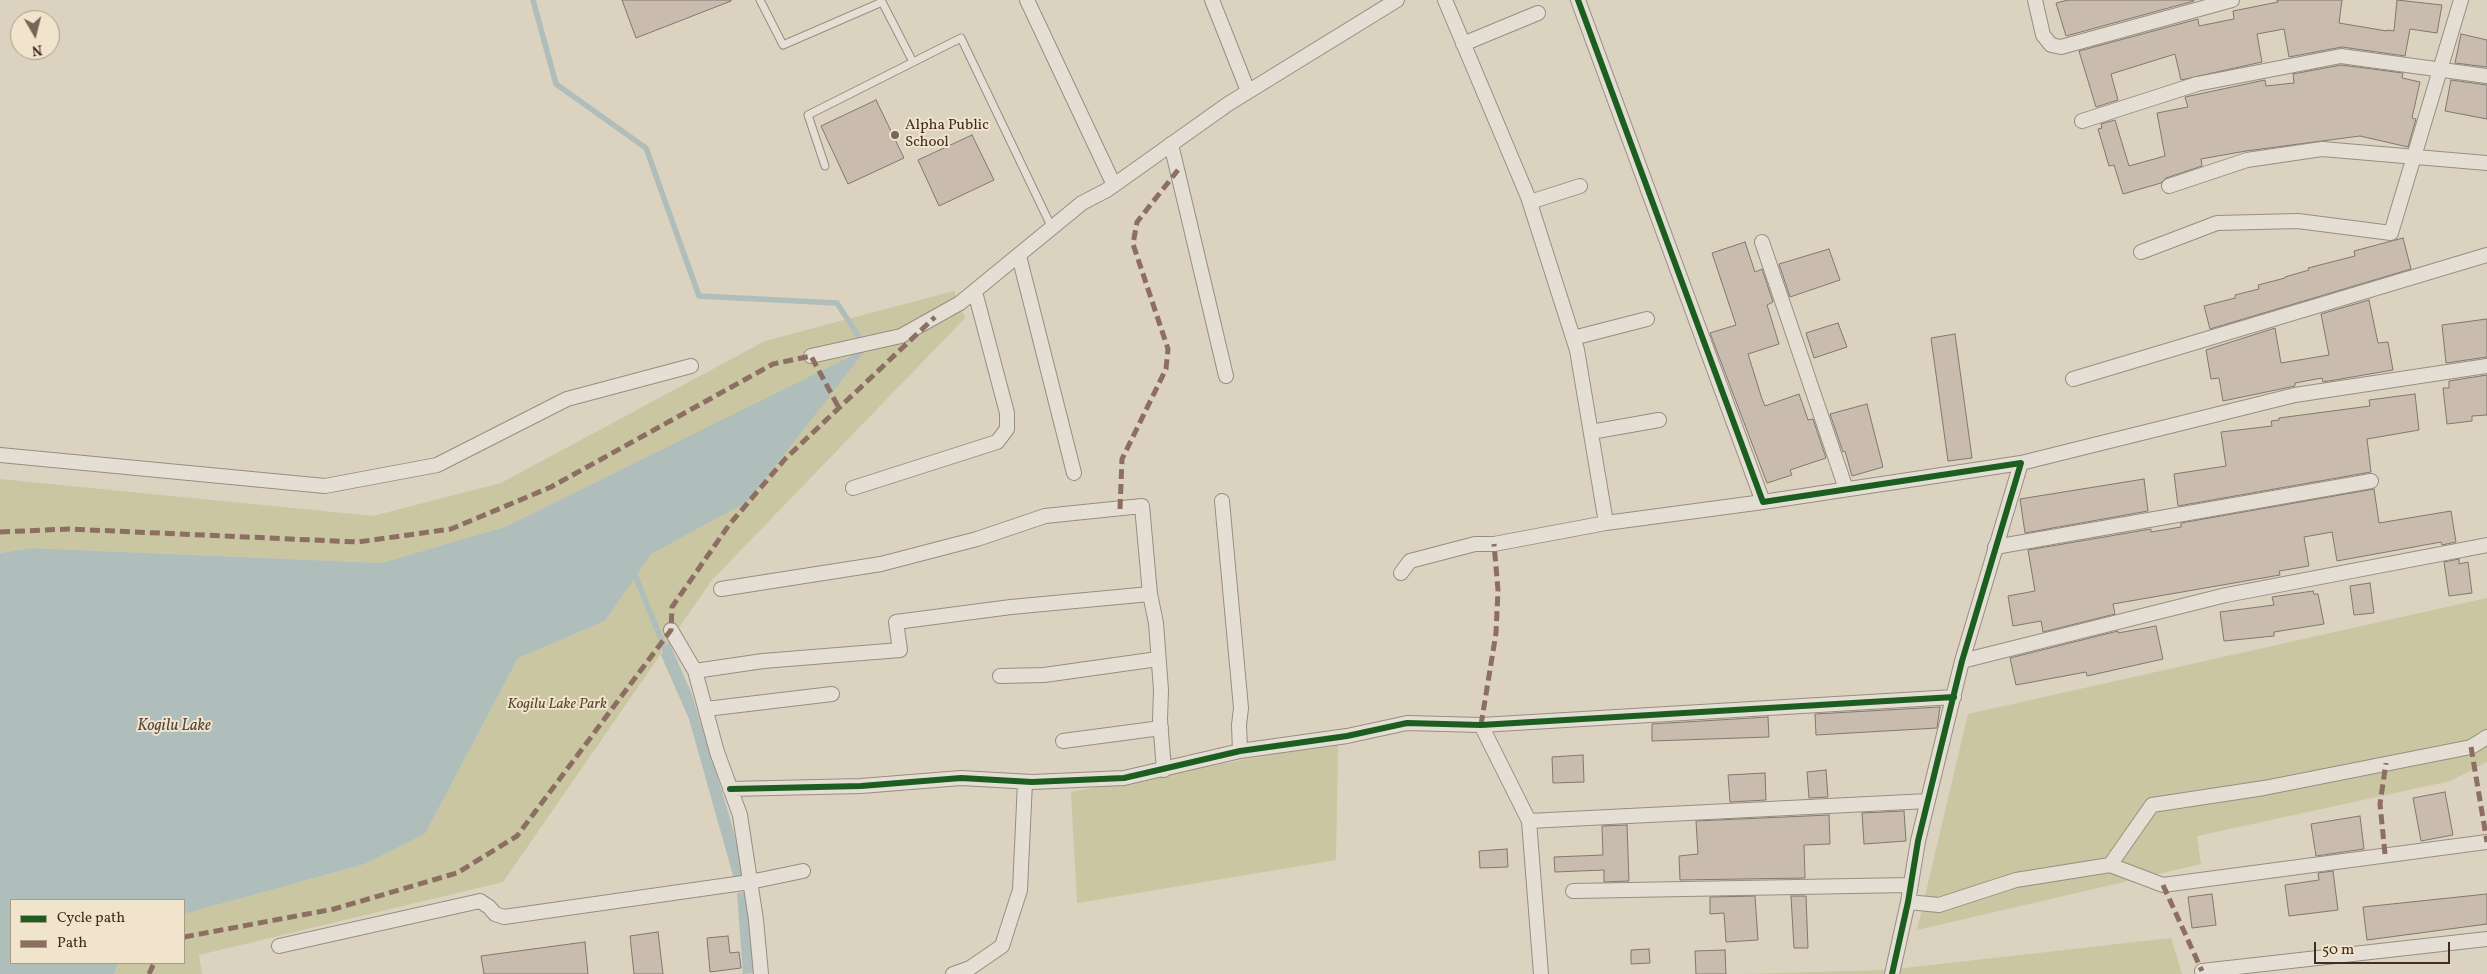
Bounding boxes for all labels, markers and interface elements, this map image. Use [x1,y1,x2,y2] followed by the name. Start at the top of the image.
[10,10,60,60] north arrow
[31,39,43,59] text: N
[905,117,989,152] place label: Alpha Public School
[889,129,901,141] marker: Alpha Public School
[507,696,607,714] park label: Kogilu Lake Park
[137,717,211,737] water label: Kogilu Lake
[10,899,185,964] legend
[57,908,125,929] text: Cycle path
[2317,932,2453,964] scale bar
[57,933,87,954] text: Path
[2322,940,2354,961] text: 50 m

